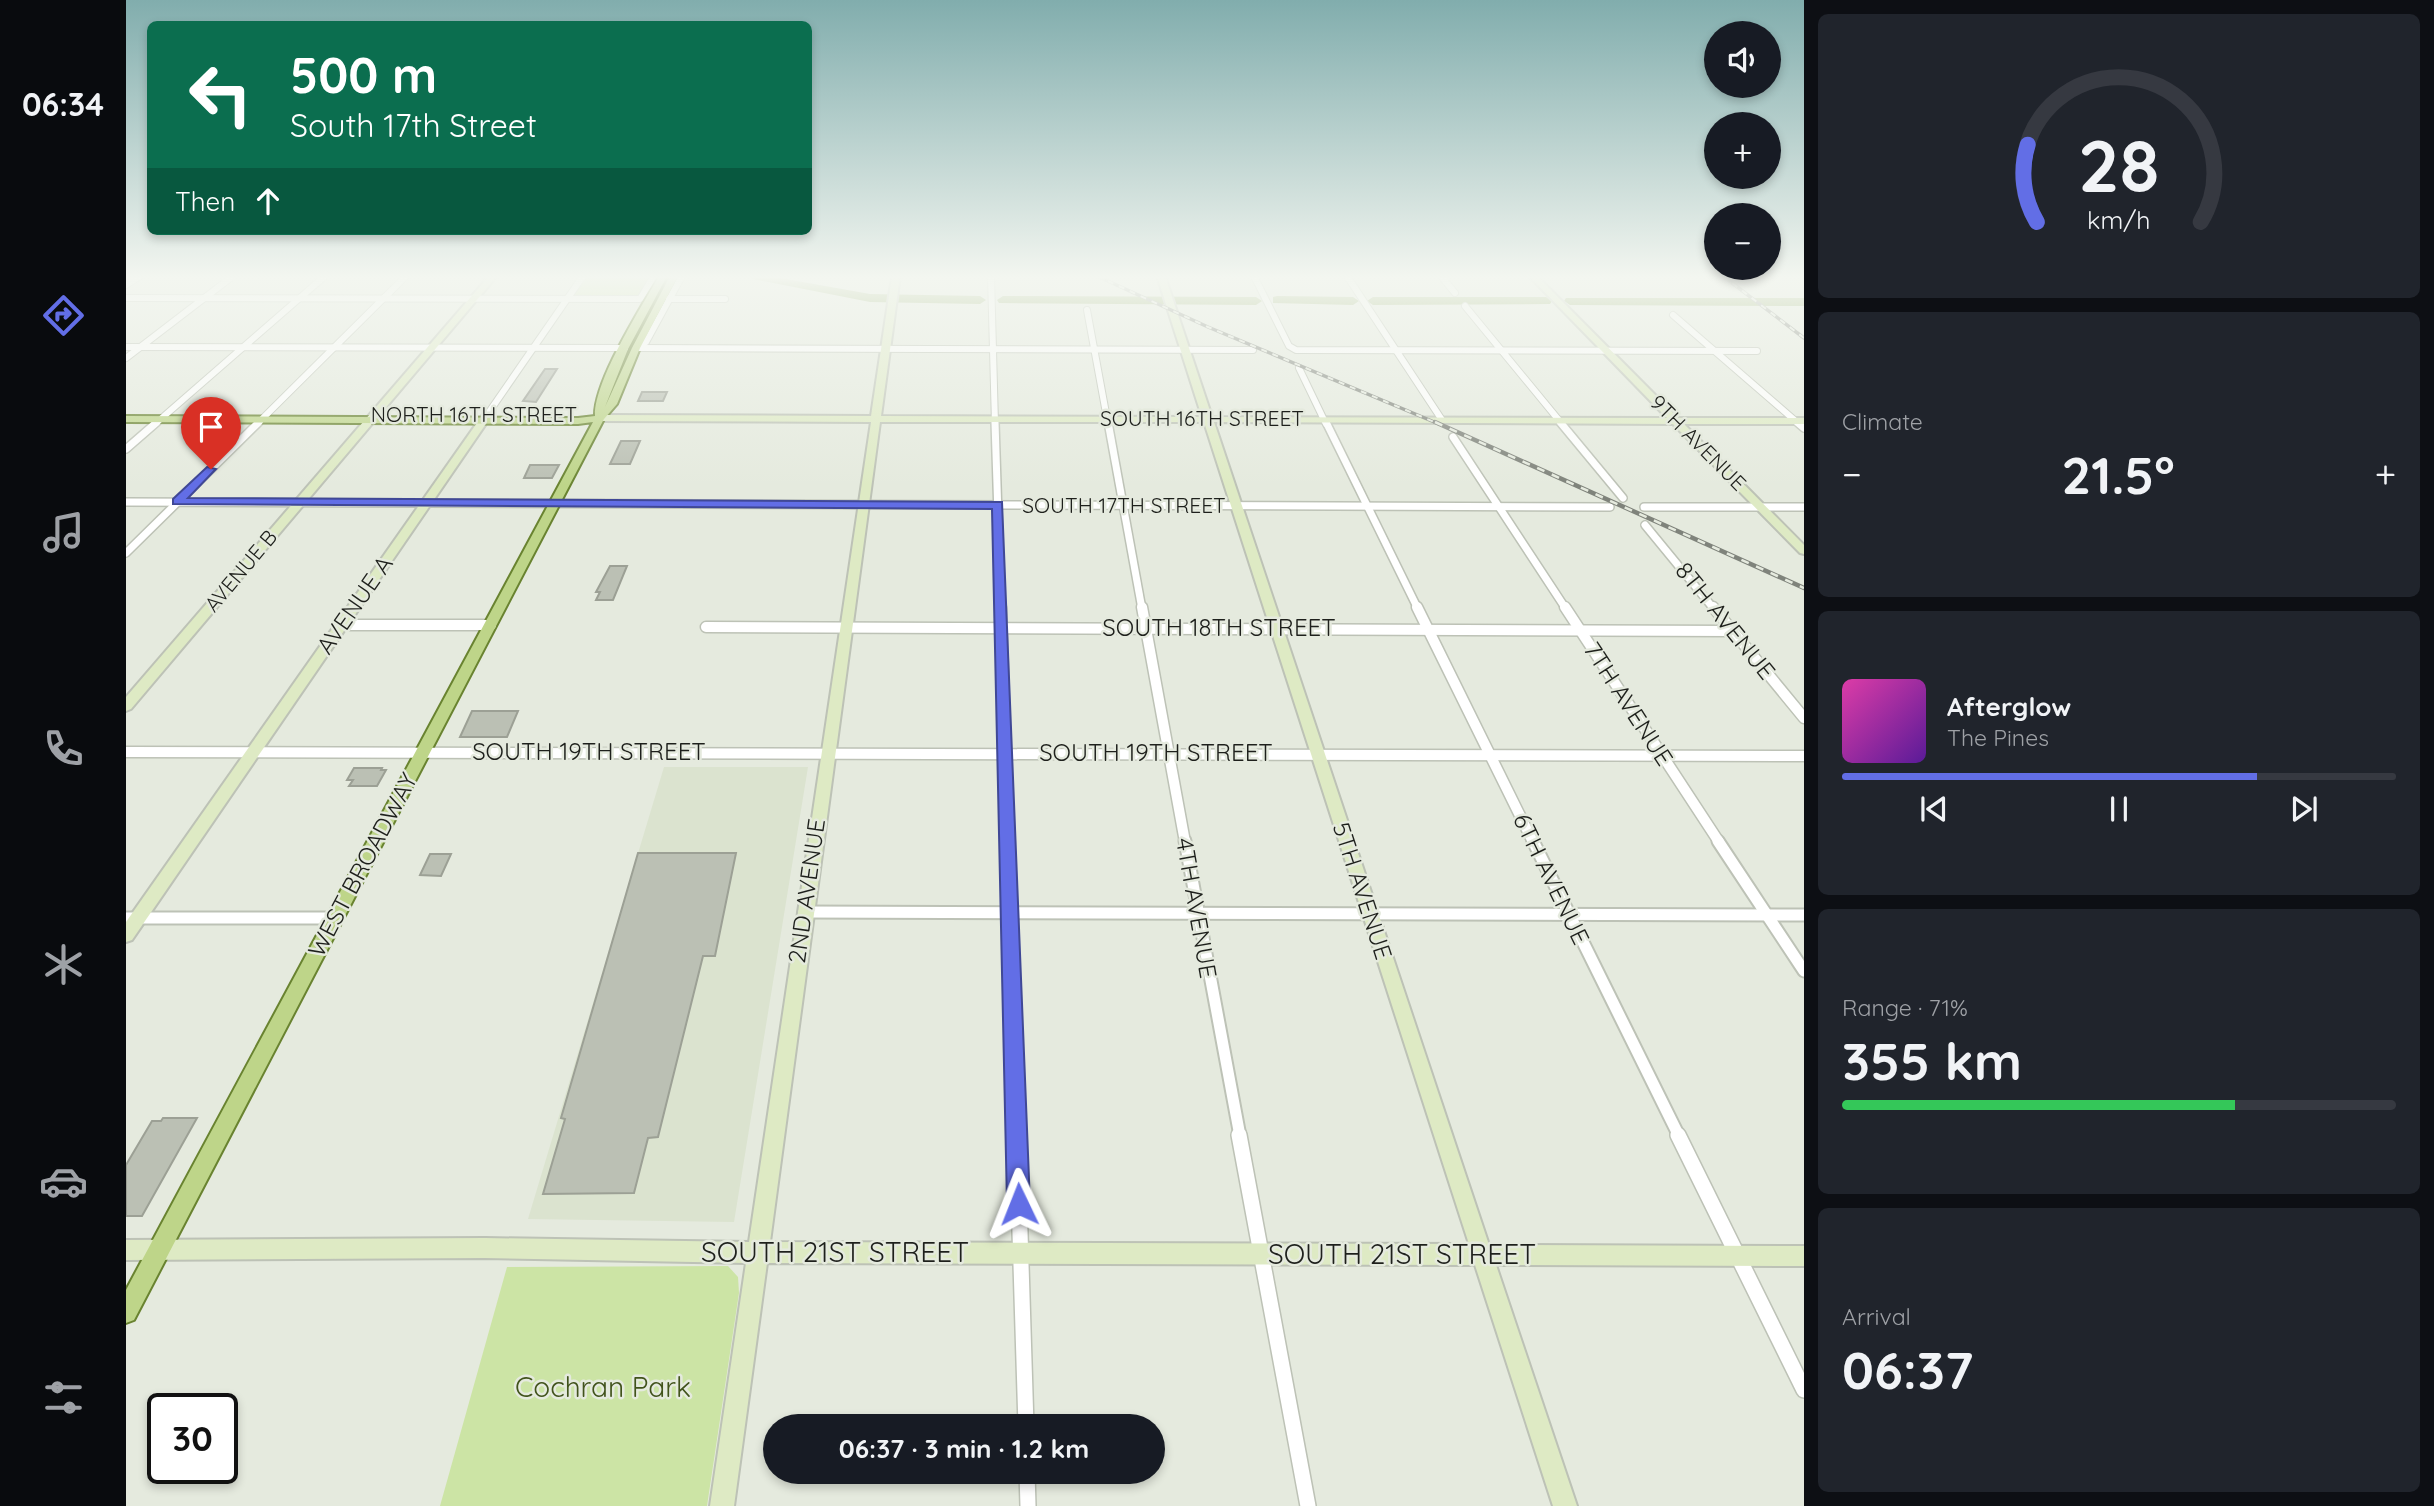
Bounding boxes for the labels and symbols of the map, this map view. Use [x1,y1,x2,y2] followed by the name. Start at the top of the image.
[1645,389,1752,496] street label: 9TH AVENUE
[181,397,241,469] pin
[371,401,577,427] street label: NORTH 16TH STREET
[1100,405,1304,431] street label: SOUTH 16TH STREET
[1022,492,1226,518] street label: SOUTH 17TH STREET
[198,524,282,617] street label: AVENUE B
[309,549,399,659] street label: AVENUE A
[1669,556,1782,685] street label: 8TH AVENUE
[1102,612,1336,642] street label: SOUTH 18TH STREET
[1578,636,1680,771] street label: 7TH AVENUE
[472,736,706,766] street label: SOUTH 19TH STREET
[1039,737,1273,767] street label: SOUTH 19TH STREET
[301,767,423,962] street label: WEST BROADWAY
[1507,808,1597,949] street label: 6TH AVENUE
[781,817,831,965] street label: 2ND AVENUE
[1327,818,1399,963] street label: 5TH AVENUE
[1170,835,1224,980] street label: 4TH AVENUE
[982,1167,1056,1241] position arrow
[701,1234,969,1269] street label: SOUTH 21ST STREET
[1268,1236,1536,1271] street label: SOUTH 21ST STREET
[515,1369,691,1404] park label: Cochran Park
[147,1393,238,1484] speed limit sign: 30

